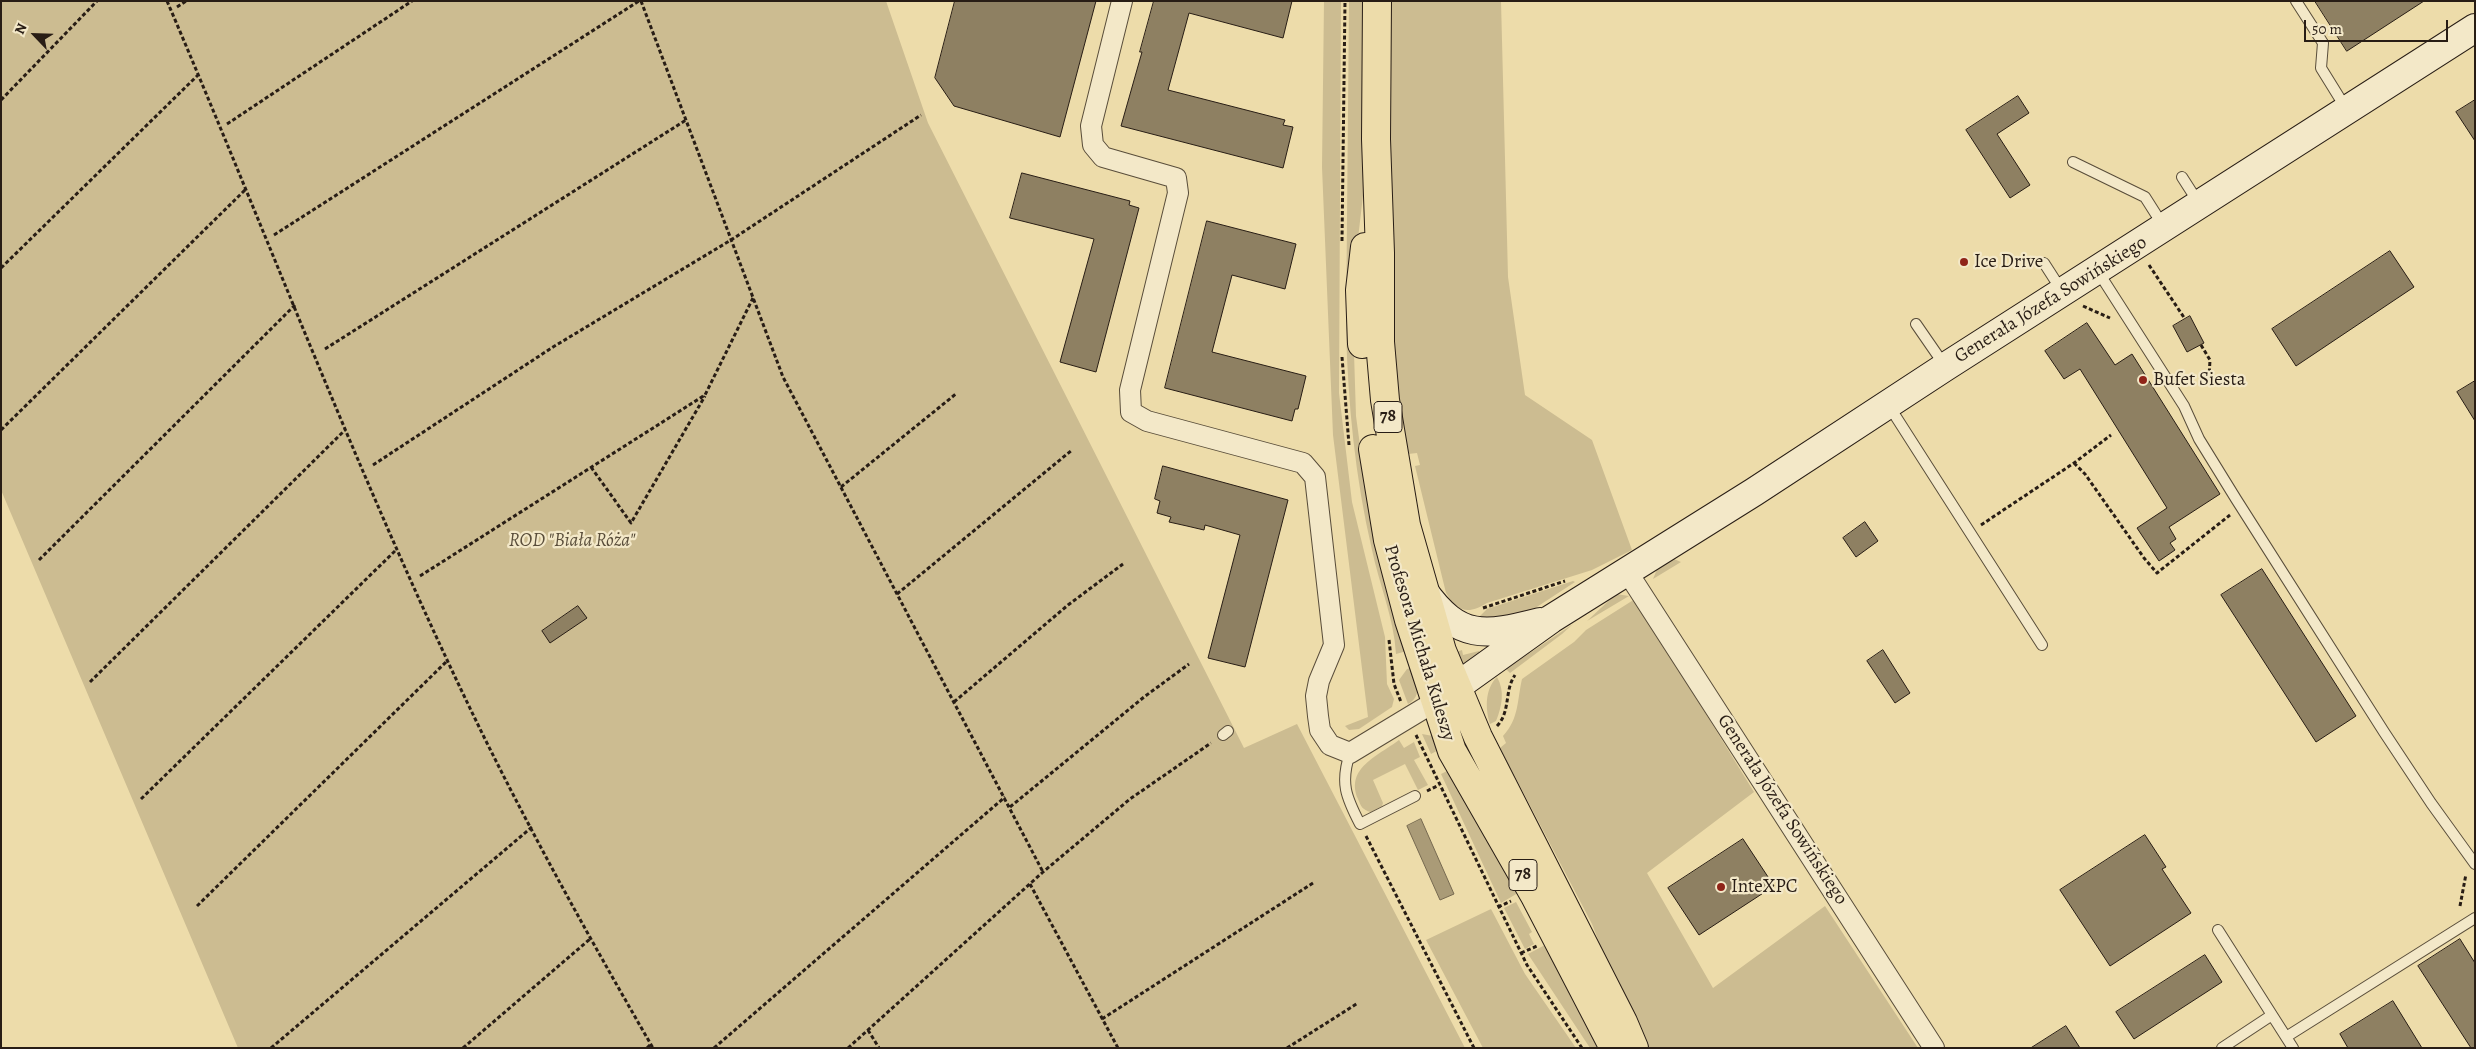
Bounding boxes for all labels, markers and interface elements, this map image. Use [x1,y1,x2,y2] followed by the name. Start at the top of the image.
[10,10,60,60] north arrow
[2306,10,2450,42] scale bar
[2312,19,2342,39] text: 50 m
[10,20,32,37] text: N
[1951,231,2151,369] street label: Generała Józefa Sowińskiego
[1974,251,2043,273] place label: Ice Drive
[1958,256,1970,268] marker: Ice Drive
[2153,369,2246,391] place label: Bufet Siesta
[2137,374,2149,386] marker: Bufet Siesta
[1374,402,1402,432] road number: 78
[509,530,635,552] park label: ROD "Biała Róża"
[1378,542,1460,744] street label: Profesora Michała Kuleszy
[1712,711,1852,909] street label: Generała Józefa Sowińskiego
[1509,860,1537,890] road number: 78
[1731,876,1798,898] place label: InteXPC
[1715,881,1727,893] marker: InteXPC

